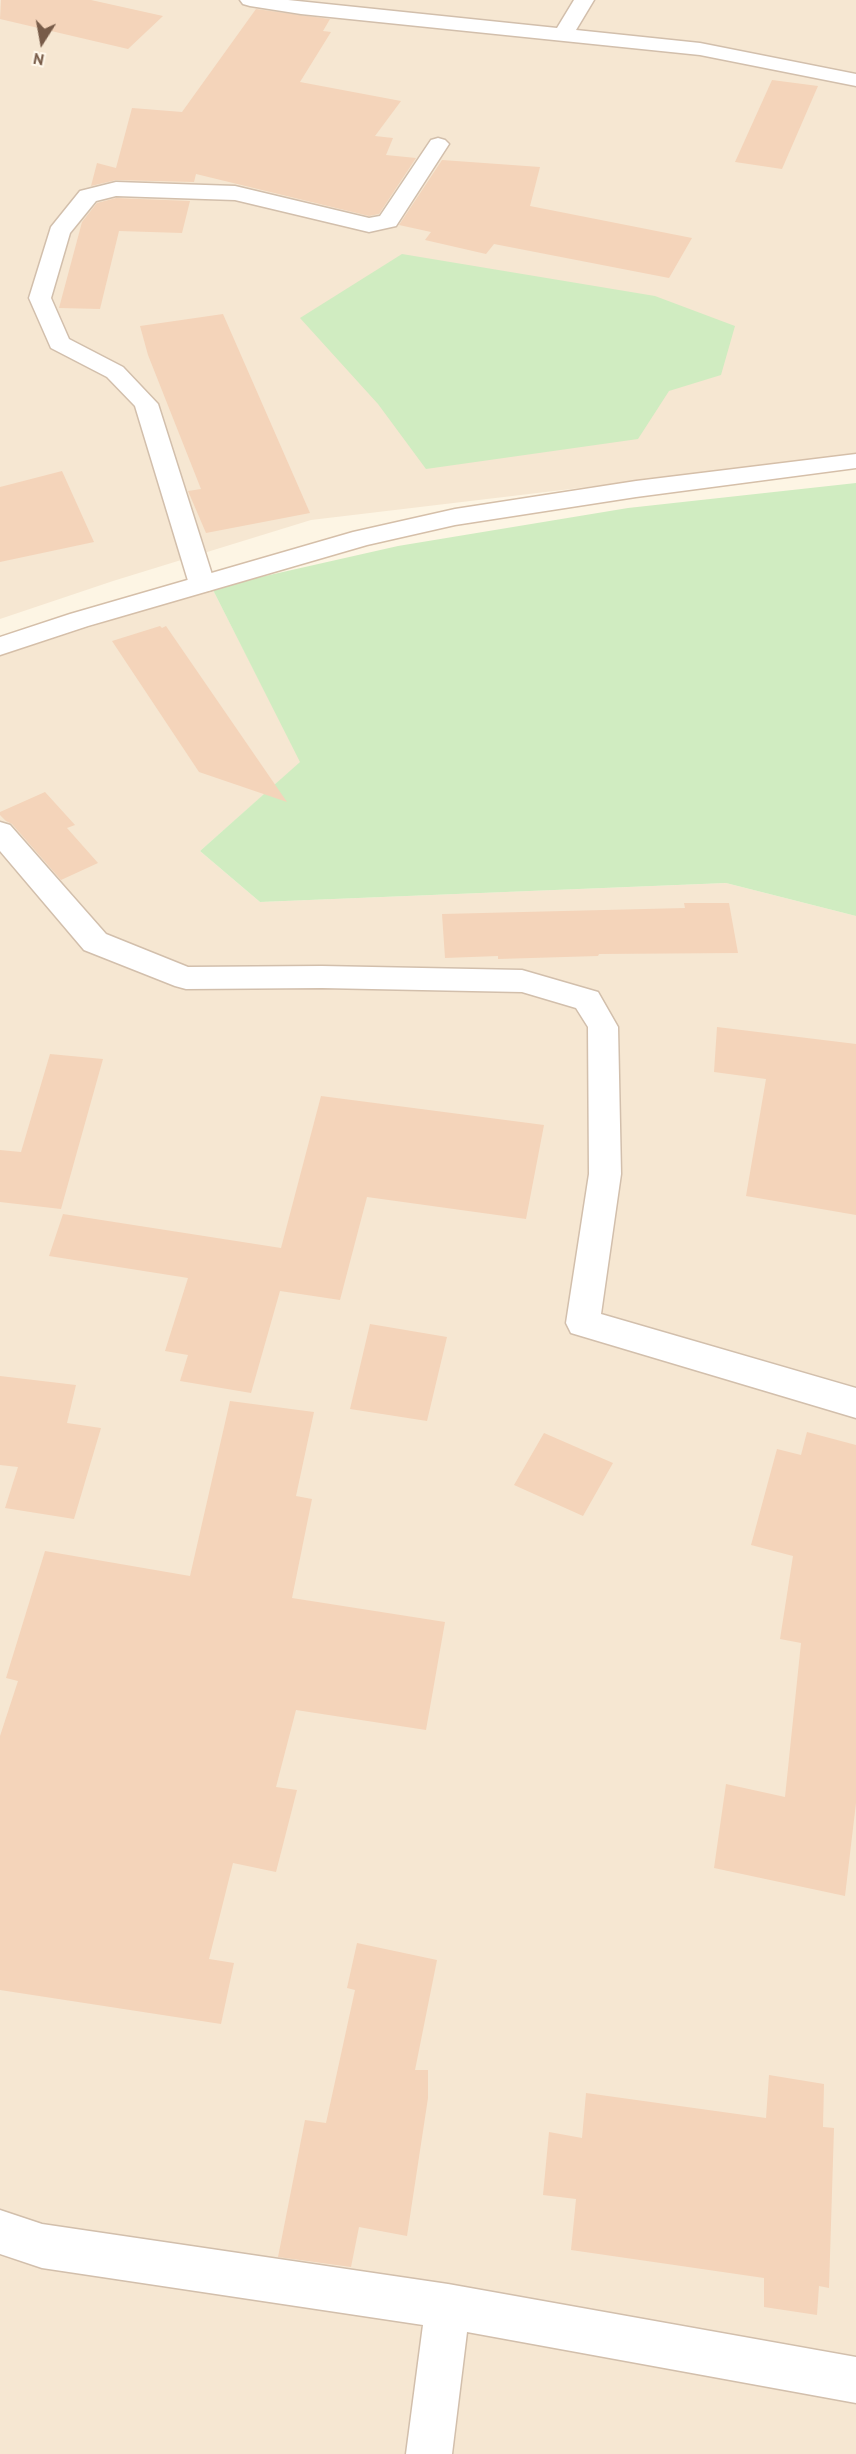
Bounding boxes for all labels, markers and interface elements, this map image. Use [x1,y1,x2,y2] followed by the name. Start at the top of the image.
[12,12,72,72] north arrow
[32,49,46,70] text: N

